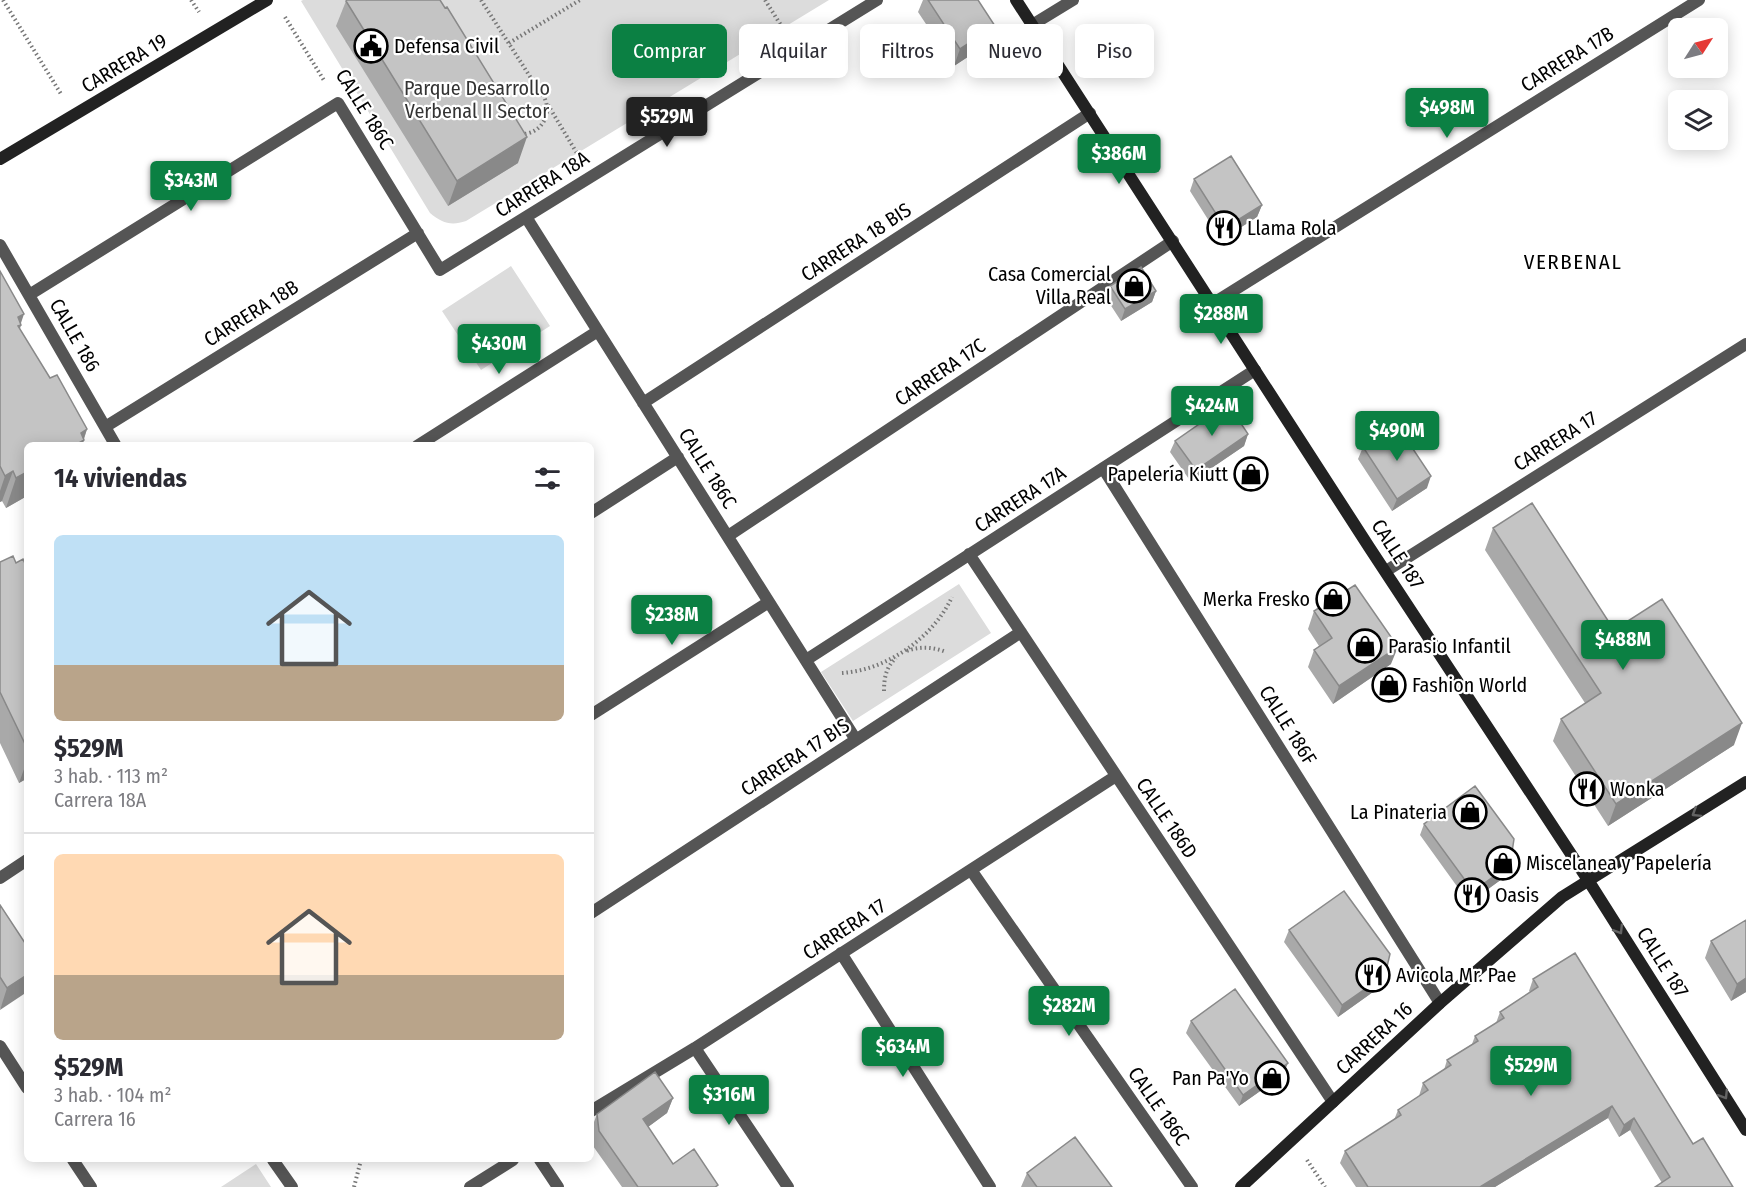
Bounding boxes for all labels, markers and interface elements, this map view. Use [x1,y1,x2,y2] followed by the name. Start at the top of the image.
[1668,18,1728,78] north arrow
[1668,18,1728,150] map controls
[1516,21,1618,97] street label: CARRERA 17B
[612,24,727,78] chip: Comprar
[739,24,848,78] chip: Alquilar
[860,24,955,78] chip: Filtros
[967,24,1063,78] chip: Nuevo
[1075,24,1154,78] chip: Piso
[77,28,171,98] street label: CARRERA 19
[353,28,389,64] public building icon: Defensa Civil
[394,34,499,58] place label: Defensa Civil
[331,64,399,154] street label: CALLE 186C
[404,76,550,123] park label: Parque Desarrollo Verbenal II Sector
[1405,88,1489,139] pin: $498M
[1668,90,1728,150] button: layers
[1419,95,1475,119] text: $498M
[625,97,709,148] pin: $529M
[640,104,694,128] text: $529M
[1077,134,1161,185] pin: $386M
[1092,141,1146,165] text: $386M
[491,145,594,222] street label: CARRERA 18A
[149,161,233,212] pin: $343M
[164,168,218,192] text: $343M
[796,197,916,287] street label: CARRERA 18 BIS
[1206,210,1242,246] restaurant icon: Llama Rola
[1247,216,1337,240] place label: Llama Rola
[1524,249,1622,275] district label: VERBENAL
[988,262,1111,309] place label: Casa Comercial Villa Real
[1116,268,1152,304] shop icon: Casa Comercial Villa Real
[199,275,303,351] street label: CARRERA 18B
[45,294,105,376] street label: CALLE 186
[1179,294,1263,345] pin: $288M
[1194,301,1248,325] text: $288M
[457,324,541,375] pin: $430M
[472,331,526,355] text: $430M
[890,333,990,411] street label: CARRERA 17C
[1170,386,1254,437] pin: $424M
[1185,393,1239,417] text: $424M
[1509,406,1601,476] street label: CARRERA 17
[1355,411,1439,462] pin: $490M
[1369,418,1425,442] text: $490M
[674,423,742,513] street label: CALLE 186C
[1233,456,1269,492] shop icon: Papelería Kiutt
[970,460,1070,537] street label: CARRERA 17A
[531,462,564,495] icon: filters
[1108,462,1228,486] place label: Papelería Kiutt
[54,463,187,494] text: 14 viviendas
[1367,515,1429,593] street label: CALLE 187
[255,574,363,682] icon: home
[1315,581,1351,617] shop icon: Merka Fresko
[1203,587,1310,611] place label: Merka Fresko
[630,595,714,646] pin: $238M
[645,602,699,626] text: $238M
[1581,620,1665,671] pin: $488M
[1595,627,1651,651] text: $488M
[1347,628,1383,664] shop icon: Parasio Infantil
[1388,634,1511,658] place label: Parasio Infantil
[1371,667,1407,703] shop icon: Fashion World
[1412,673,1527,697] place label: Fashion World
[1254,681,1322,769] street label: CALLE 186F
[736,713,854,801] street label: CARRERA 17 BIS
[54,733,123,764] text: $529M
[54,764,168,788] text: 3 hab. · 113 m²
[1569,771,1605,807] restaurant icon: Wonka
[1131,773,1203,863] street label: CALLE 186D
[1610,777,1665,801] place label: Wonka
[54,788,146,812] text: Carrera 18A
[1452,794,1488,830] shop icon: La Pinateria
[1350,800,1447,824] place label: La Pinateria
[1692,805,1703,816] one-way arrow
[1485,845,1521,881] shop icon: Miscelanea y Papelería
[1526,851,1712,875] place label: Miscelanea y Papelería
[1454,877,1490,913] restaurant icon: Oasis
[1495,883,1539,907] place label: Oasis
[255,893,363,1001] icon: home
[798,893,890,965] street label: CARRERA 17
[1612,923,1623,934] one-way arrow
[1632,923,1694,1001] street label: CALLE 187
[1355,957,1391,993] restaurant icon: Avicola Mr. Pae
[1396,963,1516,987] place label: Avicola Mr. Pae
[1027,986,1111,1037] pin: $282M
[1042,993,1096,1017] text: $282M
[1331,997,1417,1079] street label: CARRERA 16
[861,1027,945,1078] pin: $634M
[876,1034,930,1058] text: $634M
[1489,1046,1573,1097] pin: $529M
[54,1052,123,1083] text: $529M
[1504,1053,1558,1077] text: $529M
[1254,1060,1290,1096] shop icon: Pan Pa'Yo
[1123,1062,1195,1150] street label: CALLE 186C
[1172,1066,1249,1090] place label: Pan Pa'Yo
[687,1075,771,1126] pin: $316M
[703,1082,755,1106] text: $316M
[54,1083,172,1107] text: 3 hab. · 104 m²
[1716,1088,1727,1099] one-way arrow
[54,1107,136,1131] text: Carrera 16

